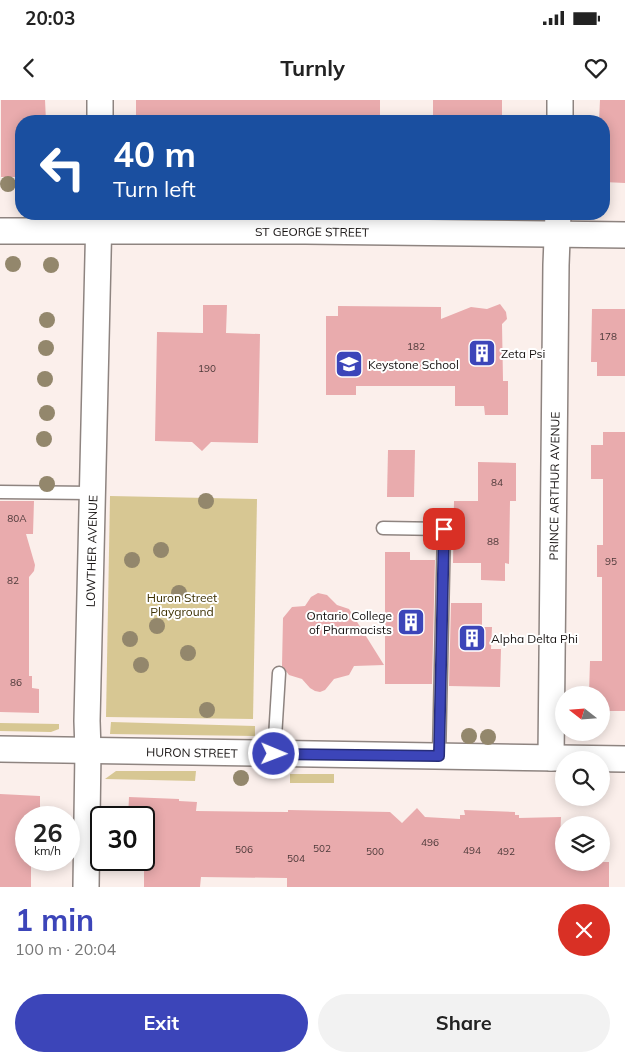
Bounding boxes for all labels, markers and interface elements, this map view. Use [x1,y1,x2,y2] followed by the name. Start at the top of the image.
[25,6,75,30] text: 20:03
[15,54,43,82] icon: back
[280,54,345,82] text: Turnly
[582,54,610,82] icon: heart
[113,132,196,176] text: 40 m
[30,135,95,200] icon: left
[113,175,196,203] text: Turn left
[255,224,370,239] street label: ST GEORGE STREET
[599,330,617,343] house number: 178
[467,338,497,368] building icon: Zeta Psi
[407,340,425,353] house number: 182
[501,346,546,361] place label: Zeta Psi
[334,349,364,379] school or university icon: Keystone School
[368,357,459,372] place label: Keystone School
[198,362,216,375] house number: 190
[546,412,562,560] street label: PRINCE ARTHUR AVENUE
[491,476,503,489] house number: 84
[82,495,100,607] street label: LOWTHER AVENUE
[423,508,465,550] pin
[7,512,27,525] house number: 80A
[430,515,458,543] icon: arrive
[487,535,499,548] house number: 88
[605,555,617,568] house number: 95
[7,574,19,587] house number: 82
[147,590,217,619] park label: Huron Street Playground
[396,607,426,637] building icon: Ontario College of Pharmacists
[306,608,392,637] place label: Ontario College of Pharmacists
[457,623,487,653] building icon: Alpha Delta Phi
[491,631,578,646] place label: Alpha Delta Phi
[10,676,22,689] house number: 86
[555,686,610,741] north arrow
[555,686,610,871] map controls
[247,727,299,779] position arrow
[146,744,239,760] street label: HURON STREET
[555,751,610,806] button: search
[90,806,155,871] speed limit sign: 30
[555,816,610,871] button: layers
[32,817,63,848] text: 26
[421,836,439,849] house number: 496
[313,842,331,855] house number: 502
[34,843,61,858] text: km/h
[235,843,253,856] house number: 506
[463,844,481,857] house number: 494
[366,845,384,858] house number: 500
[497,845,515,858] house number: 492
[287,852,305,865] house number: 504
[15,901,94,939] text: 1 min
[558,904,610,956] button: close
[15,939,116,959] text: 100 m · 20:04
[15,994,308,1052] button: Exit
[318,994,610,1052] button: Share

